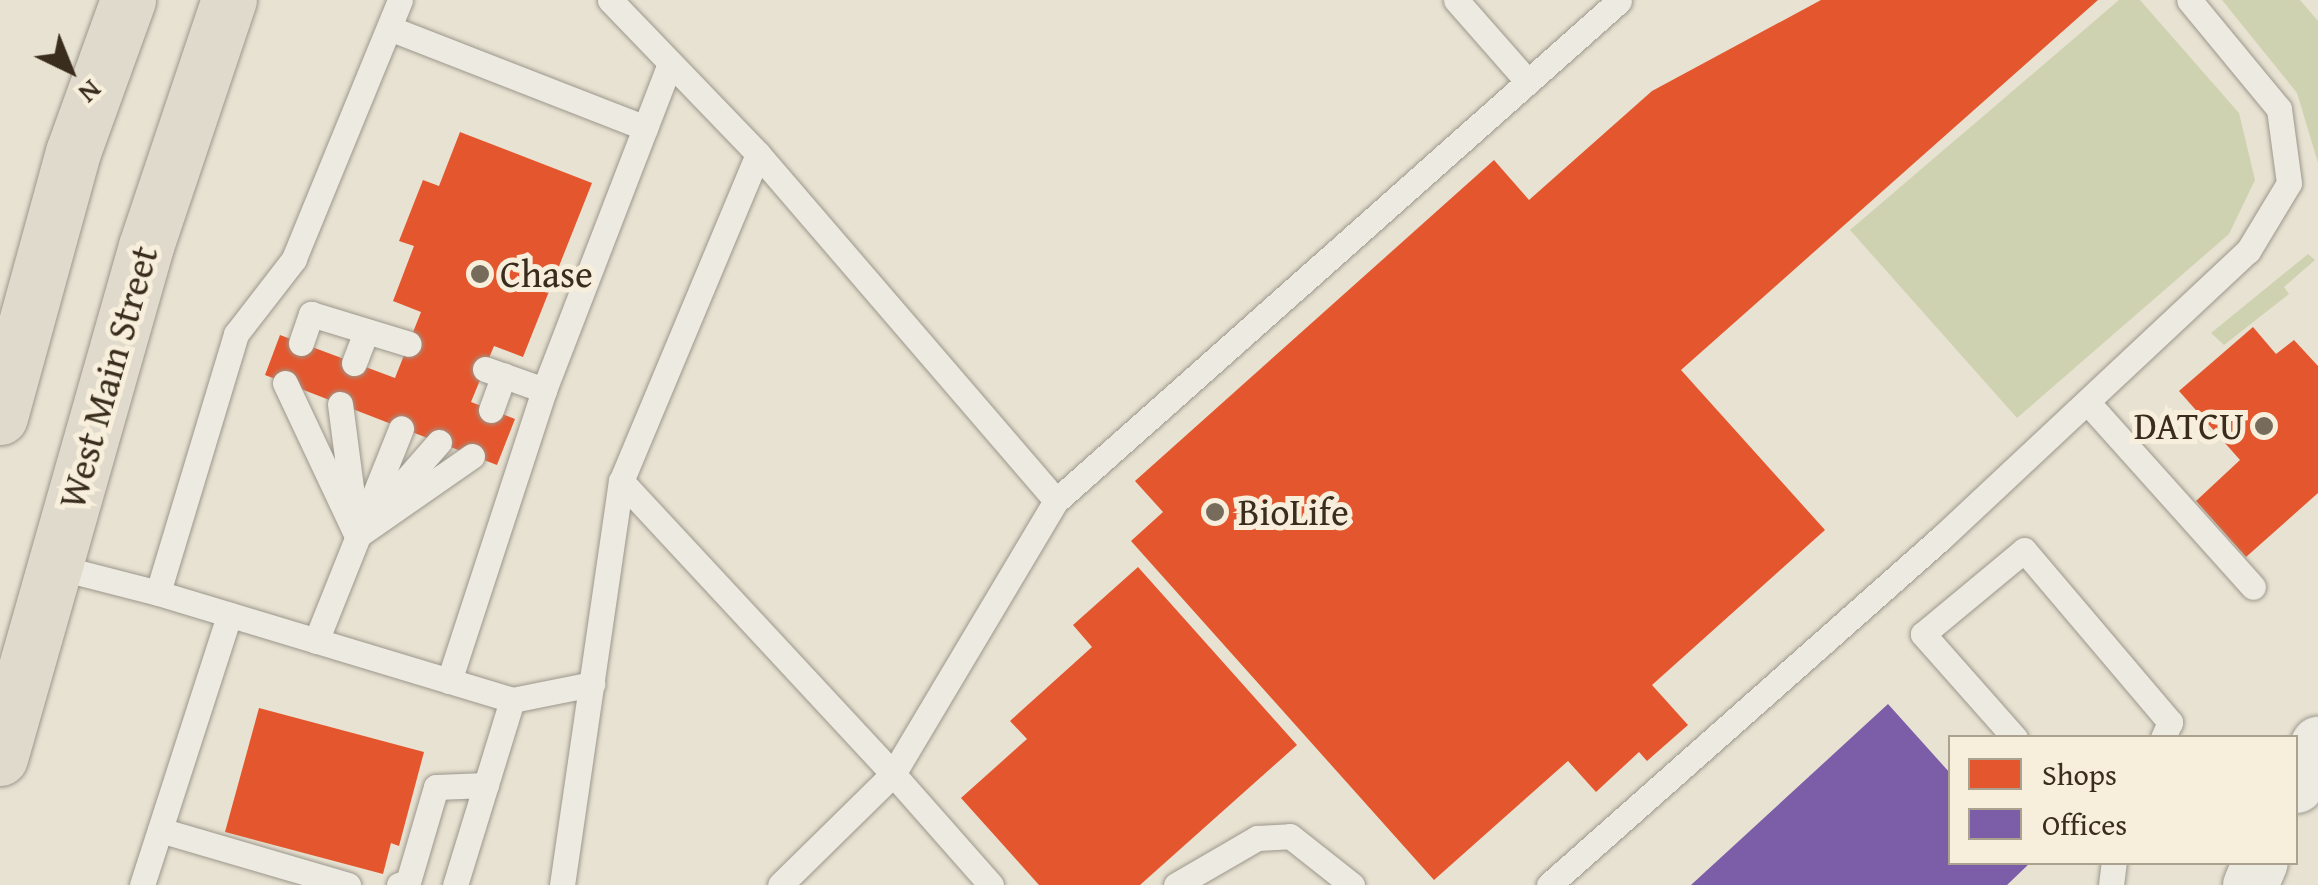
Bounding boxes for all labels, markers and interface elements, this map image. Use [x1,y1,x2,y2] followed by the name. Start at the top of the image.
[20,20,120,120] north arrow
[70,71,112,114] text: N
[49,240,167,514] street label: West Main Street
[500,251,593,297] place label: Chase
[469,263,491,285] marker: Chase
[2134,403,2244,449] place label: DATCU
[2253,415,2275,437] marker: DATCU
[1238,489,1349,535] place label: BioLife
[1202,499,1228,525] marker: BioLife
[1948,735,2298,865] legend
[2042,752,2117,796] text: Shops
[2042,802,2127,846] text: Offices

